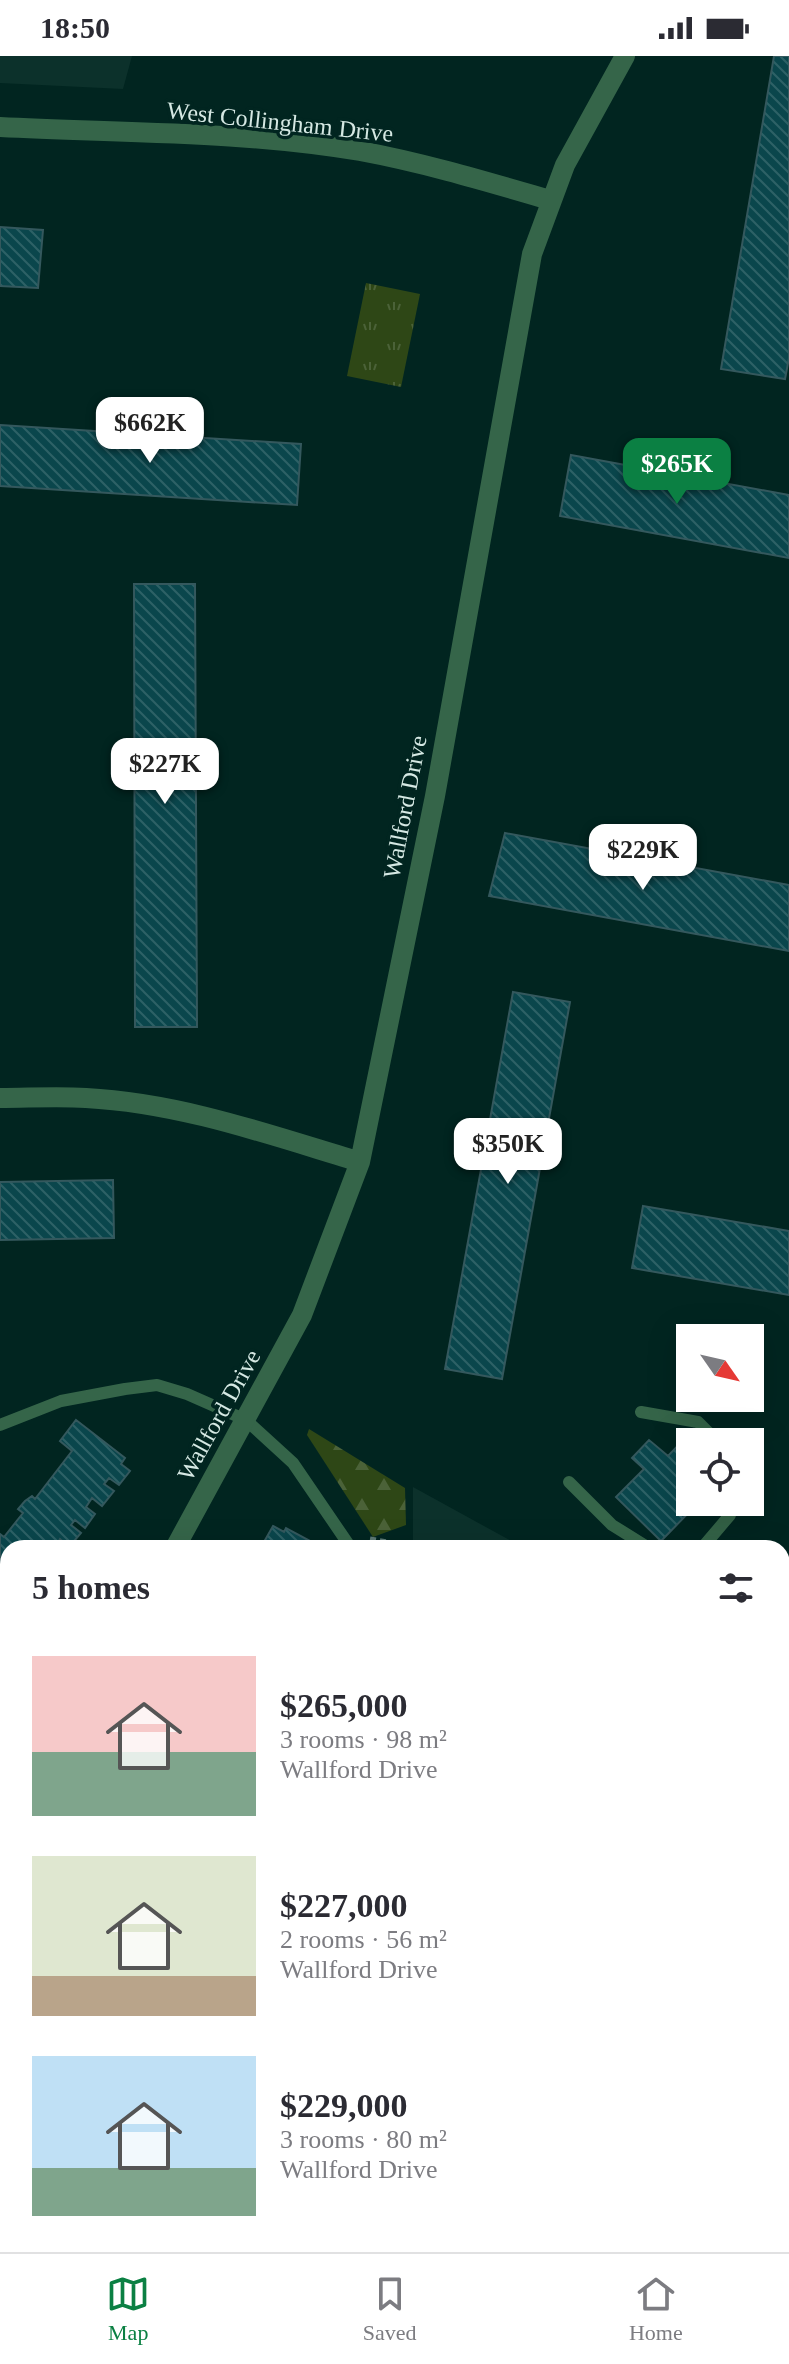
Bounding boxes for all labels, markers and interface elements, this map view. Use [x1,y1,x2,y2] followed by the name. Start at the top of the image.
[40,11,110,44] text: 18:50
[166,97,394,147] street label: West Collingham Drive
[94,397,206,465] pin: $662K
[114,408,186,437] text: $662K
[621,438,733,506] pin: $265K
[641,449,713,478] text: $265K
[378,733,432,881] street label: Wallford Drive
[109,738,221,806] pin: $227K
[129,749,201,778] text: $227K
[587,824,699,892] pin: $229K
[607,835,679,864] text: $229K
[452,1118,564,1186] pin: $350K
[472,1129,544,1158] text: $350K
[676,1324,764,1412] north arrow
[676,1324,764,1516] map controls
[172,1345,266,1485] street label: Wallford Drive
[676,1428,764,1516] button: locate
[714,1566,758,1610] icon: filters
[32,1569,150,1606] text: 5 homes
[280,1687,408,1724] text: $265,000
[96,1688,192,1784] icon: home
[280,1725,447,1754] text: 3 rooms · 98 m²
[280,1755,437,1784] text: Wallford Drive
[280,1887,408,1924] text: $227,000
[96,1888,192,1984] icon: home
[280,1925,447,1954] text: 2 rooms · 56 m²
[280,1955,437,1984] text: Wallford Drive
[280,2087,408,2124] text: $229,000
[96,2088,192,2184] icon: home
[280,2125,447,2154] text: 3 rooms · 80 m²
[280,2155,437,2184] text: Wallford Drive
[106,2272,150,2346] tab: Map
[363,2272,416,2346] tab: Saved
[629,2272,683,2346] tab: Home

